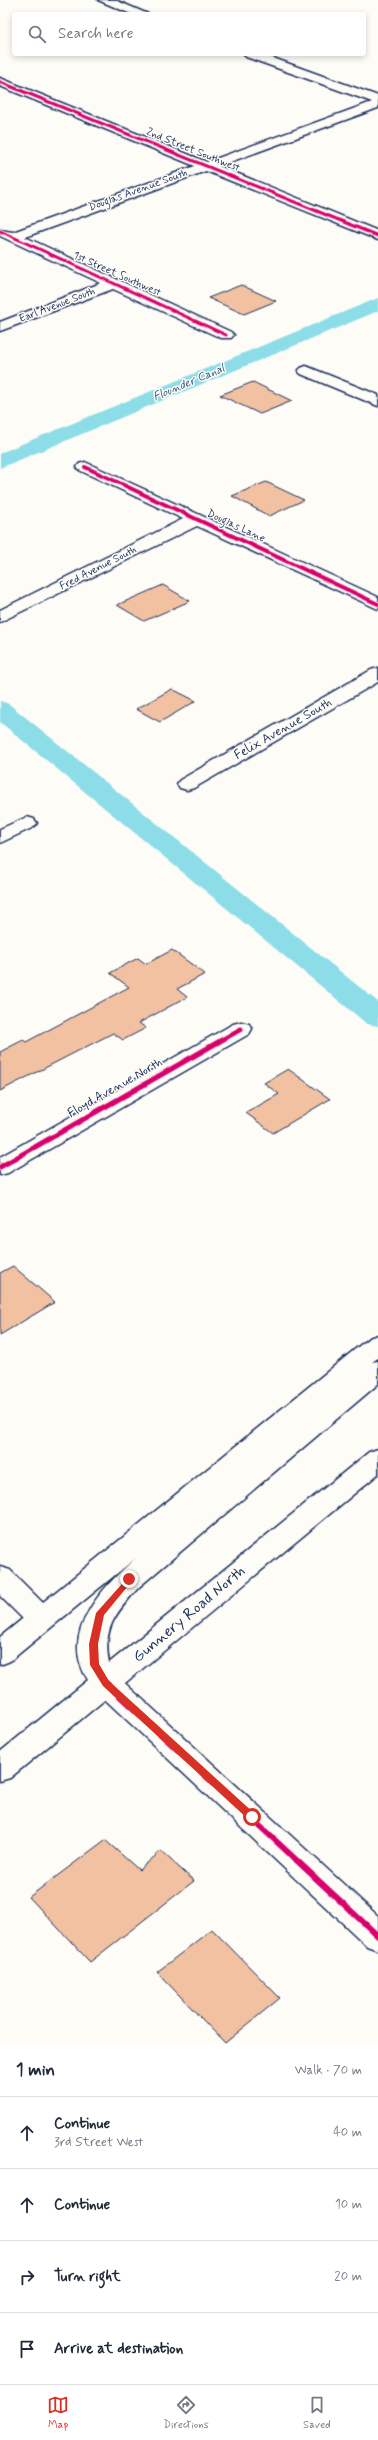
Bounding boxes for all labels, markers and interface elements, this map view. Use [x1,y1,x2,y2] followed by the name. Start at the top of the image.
[12,12,366,56] search box
[26,23,48,45] icon: search
[58,24,134,44] text: Search here
[144,125,242,175] street label: 2nd Street Southwest
[87,166,190,216] street label: Douglas Avenue South
[71,248,163,300] street label: 1st Street Southwest
[17,284,97,326] street label: Earl Avenue South
[151,360,228,405] water label: Flounder Canal
[204,506,267,547] street label: Douglas Lane
[57,543,139,593] street label: Fred Avenue South
[231,694,335,764] street label: Felix Avenue South
[64,1054,166,1122] street label: Floyd Avenue North
[128,1561,250,1667] street label: Gunnery Road North
[120,1570,138,1588] route end
[243,1808,261,1826] route start
[16,2059,55,2081] text: 1 min
[295,2062,362,2079] text: Walk · 70 m
[54,2114,110,2134] text: Continue
[16,2122,38,2144] icon: ahead
[333,2124,362,2141] text: 40 m
[54,2134,143,2151] text: 3rd Street West
[16,2194,38,2216] icon: ahead
[54,2195,110,2215] text: Continue
[335,2196,362,2213] text: 10 m
[16,2266,38,2288] icon: right
[54,2267,121,2287] text: Turn right
[334,2268,362,2285] text: 20 m
[16,2338,38,2360] icon: arrive
[54,2339,183,2359] text: Arrive at destination
[47,2394,69,2432] tab: Map
[163,2394,209,2432] tab: Directions
[303,2394,331,2432] tab: Saved

